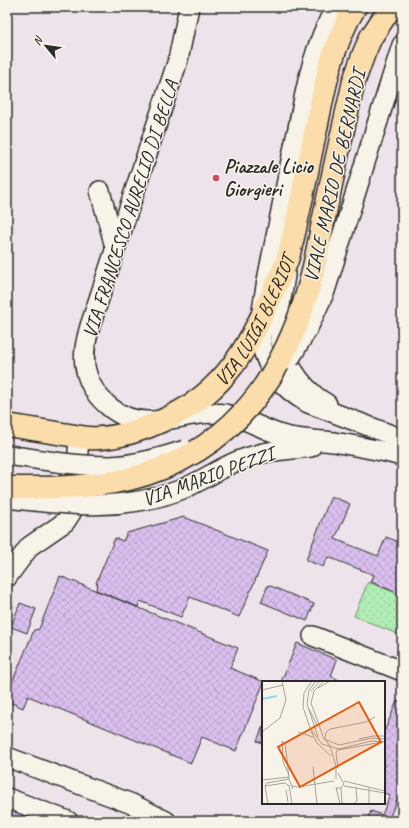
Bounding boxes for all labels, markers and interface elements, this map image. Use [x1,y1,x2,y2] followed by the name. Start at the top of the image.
[26,26,66,66] north arrow
[29,33,46,48] text: N
[298,63,372,285] street label: VIALE MARIO DE BERNARDI
[77,76,184,341] street label: VIA FRANCESCO AURELIO DI BELLA
[224,154,314,202] place label: Piazzale Licio Giorgieri
[211,173,221,183] marker: Piazzale Licio Giorgieri
[209,248,302,391] street label: VIA LUIGI BLERIOT
[139,439,282,512] street label: VIA MARIO PEZZI
[262,681,385,804] inset map

